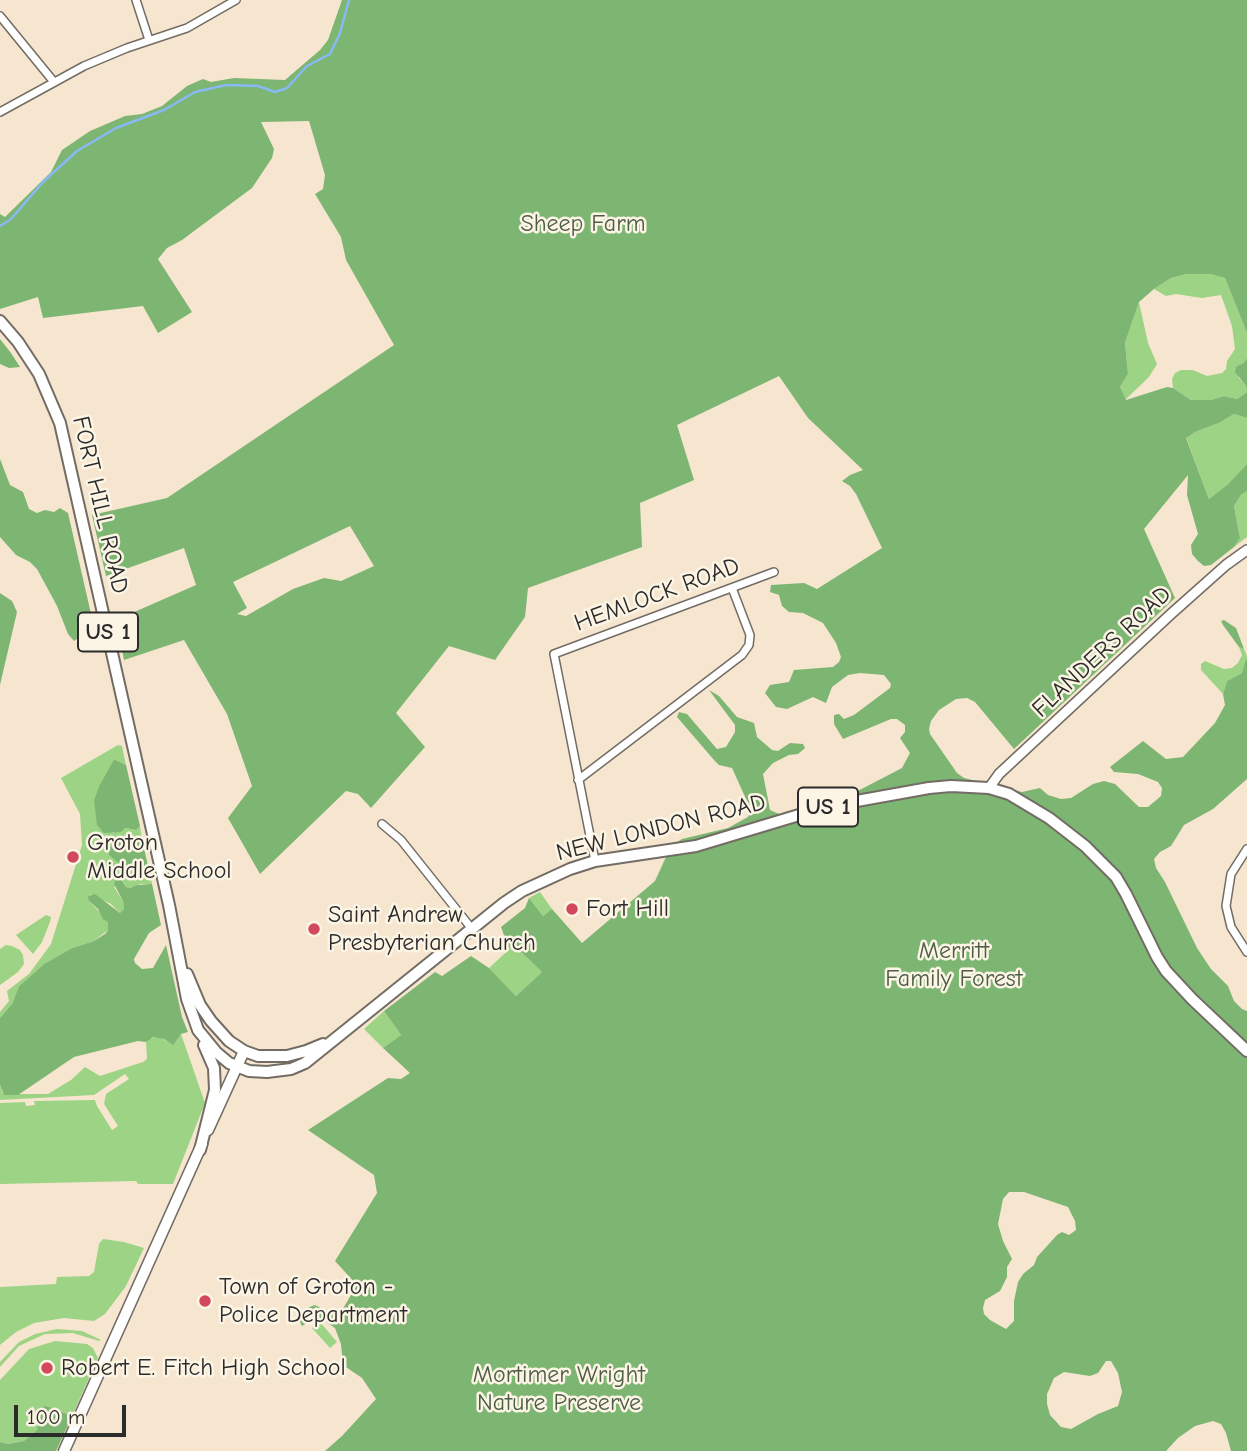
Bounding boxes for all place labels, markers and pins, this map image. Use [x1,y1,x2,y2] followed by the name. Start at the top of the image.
[87,829,232,885] place label: Groton Middle School
[65,849,81,865] marker: Groton Middle School
[586,895,669,923] place label: Fort Hill
[328,901,536,957] place label: Saint Andrew Presbyterian Church
[564,901,580,917] marker: Fort Hill
[306,921,322,937] marker: Saint Andrew Presbyterian Church
[219,1273,407,1329] place label: Town of Groton - Police Department
[197,1293,213,1309] marker: Town of Groton - Police Department
[61,1354,346,1382] place label: Robert E. Fitch High School
[39,1360,55,1376] marker: Robert E. Fitch High School

